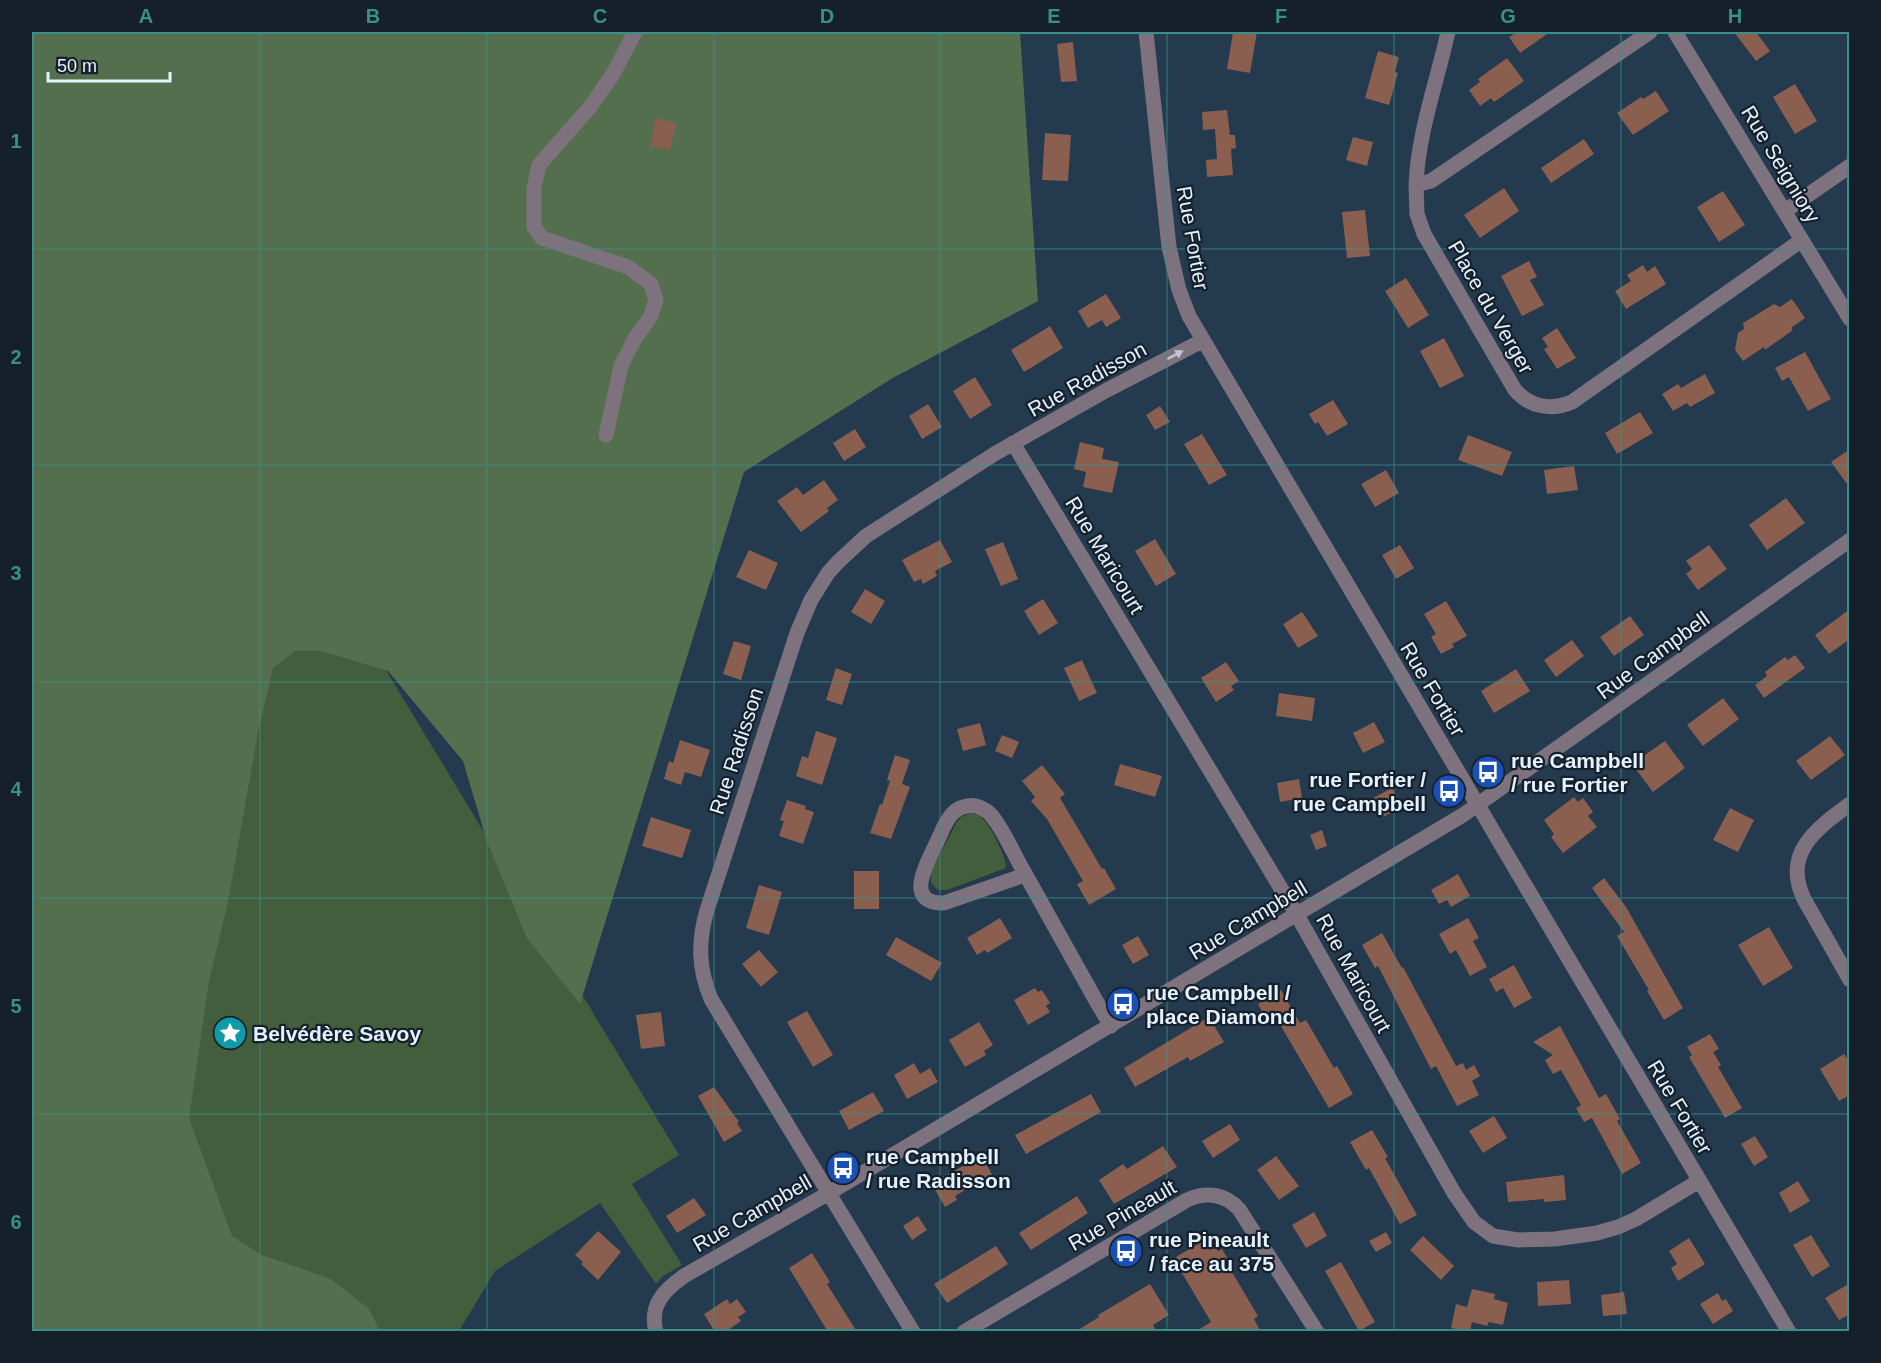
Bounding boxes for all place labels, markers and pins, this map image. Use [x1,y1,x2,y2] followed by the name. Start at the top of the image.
[1511,749,1644,796] place label: rue Campbell / rue Fortier
[1470,754,1506,790] bus stop icon: rue Campbell / rue Fortier
[1293,768,1426,815] place label: rue Fortier / rue Campbell
[1431,773,1467,809] bus stop icon: rue Fortier / rue Campbell
[1146,981,1295,1028] place label: rue Campbell / place Diamond
[1105,986,1141,1022] bus stop icon: rue Campbell / place Diamond
[212,1015,248,1051] place icon: Belvédère Savoy
[253,1022,421,1045] place label: Belvédère Savoy
[866,1145,1011,1192] place label: rue Campbell / rue Radisson
[825,1150,861,1186] bus stop icon: rue Campbell / rue Radisson
[1149,1228,1274,1275] place label: rue Pineault / face au 375
[1108,1233,1144,1269] bus stop icon: rue Pineault / face au 375

